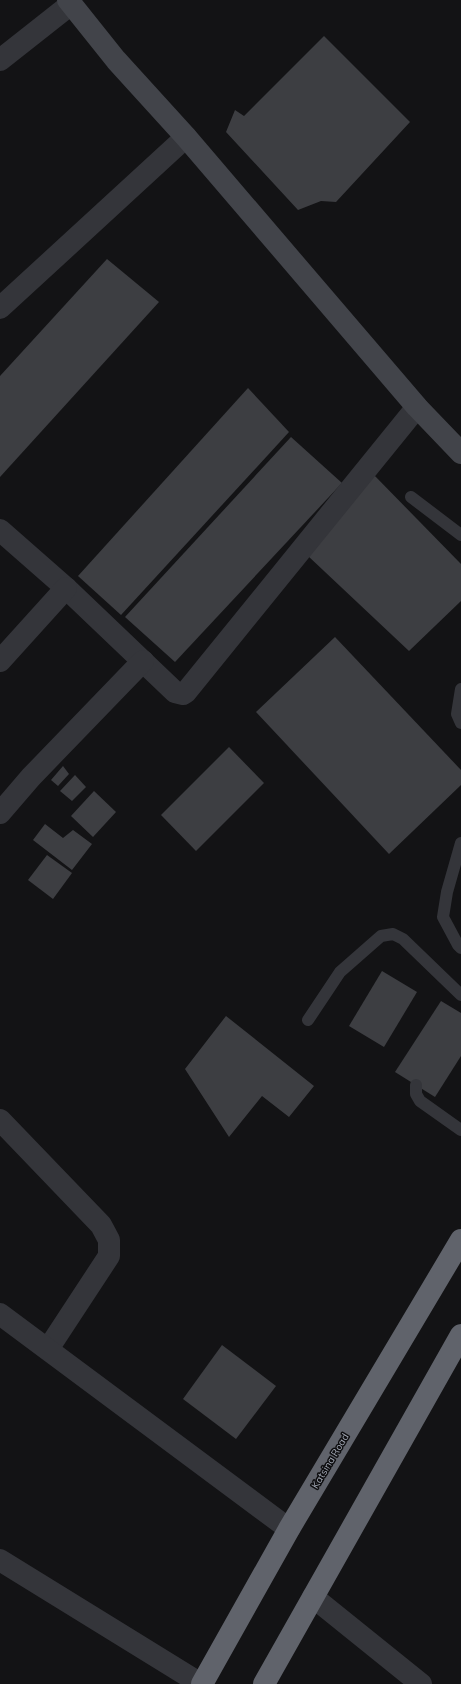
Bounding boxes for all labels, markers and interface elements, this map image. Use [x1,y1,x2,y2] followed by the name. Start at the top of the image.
[308,1431,352,1491] street label: Katsina Road

